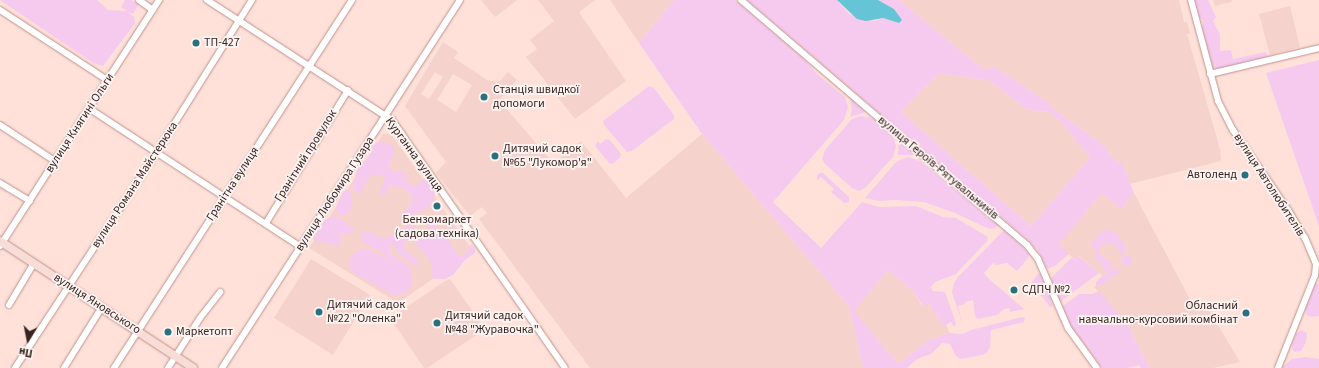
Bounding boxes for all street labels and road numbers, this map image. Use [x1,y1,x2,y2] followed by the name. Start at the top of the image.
[43,71,117,175] street label: вулиця Княгині Ольги
[272,107,340,205] street label: Гранітний провулок
[875,113,1001,223] street label: вулиця Героїв-Рятувальників
[382,115,446,195] street label: Курганна вулиця
[89,119,181,251] street label: вулиця Романа Майстерюка
[1230,131,1308,239] street label: вулиця Автолюбителів
[293,134,377,254] street label: вулиця Любомира Гузара
[204,144,262,224] street label: Гранітна вулиця
[51,270,143,338] street label: вулиця Яновського

